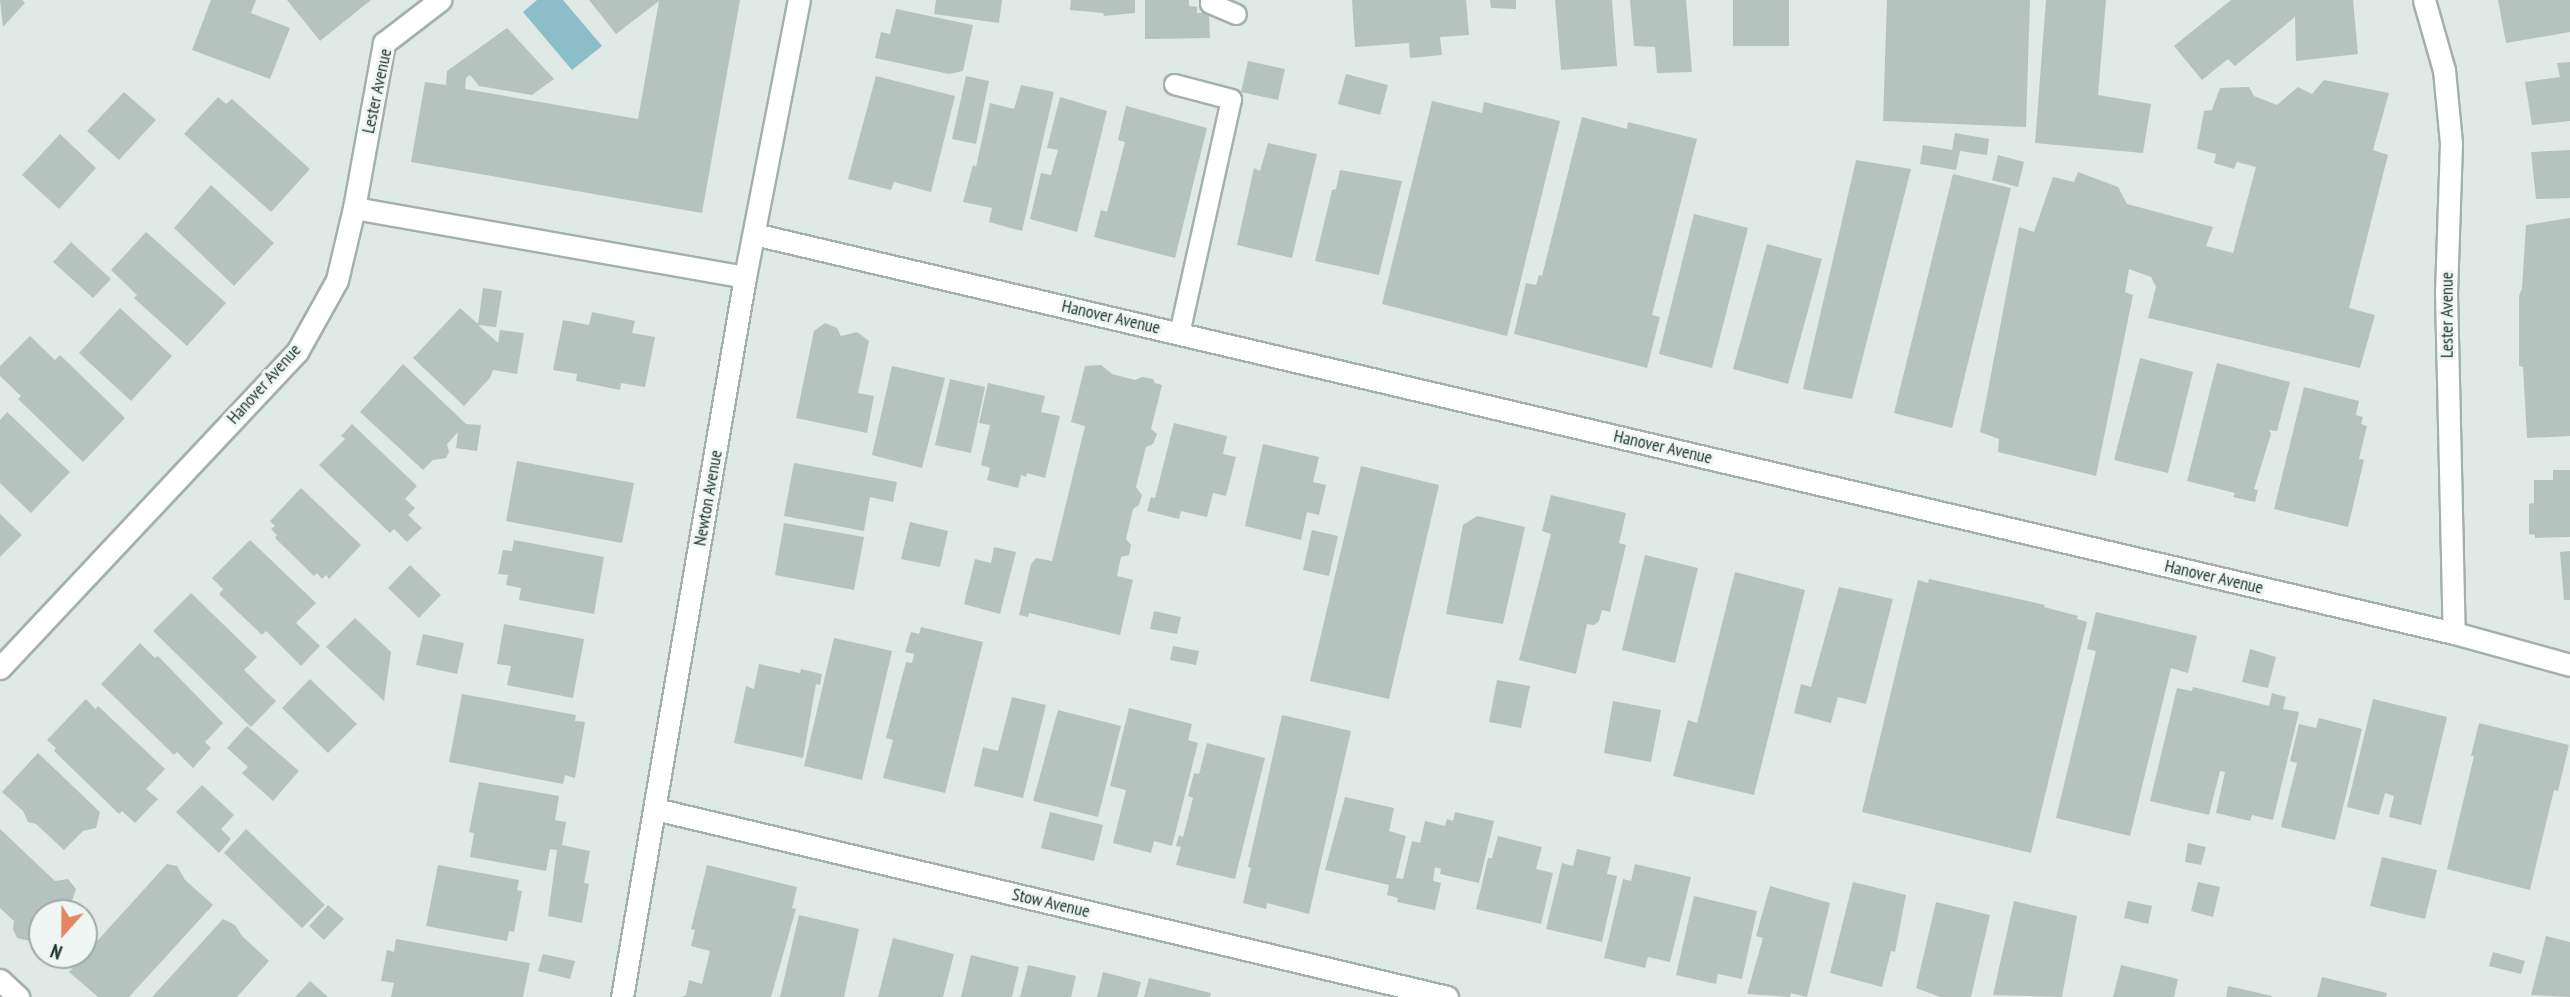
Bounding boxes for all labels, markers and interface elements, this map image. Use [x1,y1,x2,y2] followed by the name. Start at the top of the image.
[357,46,397,136] street label: Lester Avenue
[2436,272,2458,358] street label: Lester Avenue
[1059,295,1163,339] street label: Hanover Avenue
[222,339,306,429] street label: Hanover Avenue
[1611,425,1715,469] street label: Hanover Avenue
[689,448,727,548] street label: Newton Avenue
[2162,555,2266,599] street label: Hanover Avenue
[1010,883,1092,923] street label: Stow Avenue
[28,899,98,969] north arrow
[47,939,65,965] text: N

